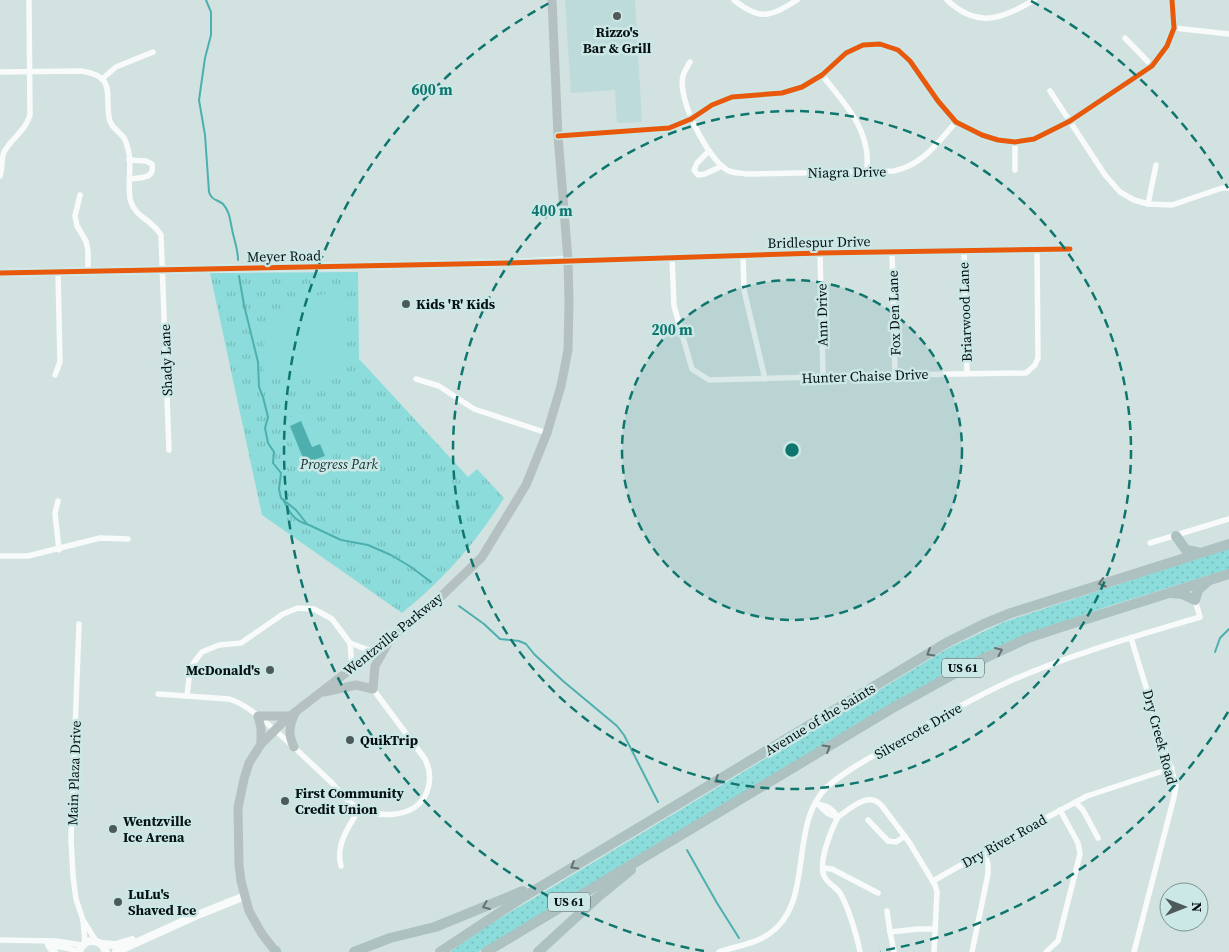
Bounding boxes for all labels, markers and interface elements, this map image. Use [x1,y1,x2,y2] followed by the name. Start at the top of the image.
[611,10,623,22] marker: Rizzo's Bar & Grill
[583,22,652,58] place label: Rizzo's Bar & Grill
[411,79,453,100] text: 600 m
[808,161,886,183] street label: Niagra Drive
[531,200,573,221] text: 400 m
[767,231,871,253] street label: Bridlespur Drive
[247,245,321,267] street label: Meyer Road
[953,262,977,362] street label: Briarwood Lane
[883,270,905,356] street label: Fox Den Lane
[811,283,833,347] street label: Ann Drive
[416,294,496,314] place label: Kids 'R' Kids
[400,298,412,310] marker: Kids 'R' Kids
[651,319,693,340] text: 200 m
[155,324,177,396] street label: Shady Lane
[801,364,929,388] street label: Hunter Chaise Drive
[783,441,801,459] centre of rings
[299,454,378,474] park label: Progress Park
[1098,578,1107,588] one-way arrow
[339,587,447,680] street label: Wentzville Parkway
[927,646,936,656] one-way arrow
[994,647,1003,657] one-way arrow
[942,658,984,678] road number: US 61
[186,660,261,680] place label: McDonald's
[264,664,276,676] marker: McDonald's
[761,678,879,760] street label: Avenue of the Saints
[1138,687,1182,787] street label: Dry Creek Road
[870,698,966,764] street label: Silvercote Drive
[62,720,86,826] street label: Main Plaza Drive
[360,730,419,750] place label: QuikTrip
[344,734,356,746] marker: QuikTrip
[821,744,830,754] one-way arrow
[714,774,723,784] one-way arrow
[295,783,405,819] place label: First Community Credit Union
[279,795,291,807] marker: First Community Credit Union
[958,809,1050,873] street label: Dry River Road
[123,811,191,847] place label: Wentzville Ice Arena
[107,823,119,835] marker: Wentzville Ice Arena
[570,860,579,870] one-way arrow
[1159,882,1209,932] north arrow
[128,884,196,920] place label: LuLu's Shaved Ice
[548,892,590,912] road number: US 61
[112,896,124,908] marker: LuLu's Shaved Ice
[482,900,491,911] one-way arrow
[1187,902,1207,912] text: N

